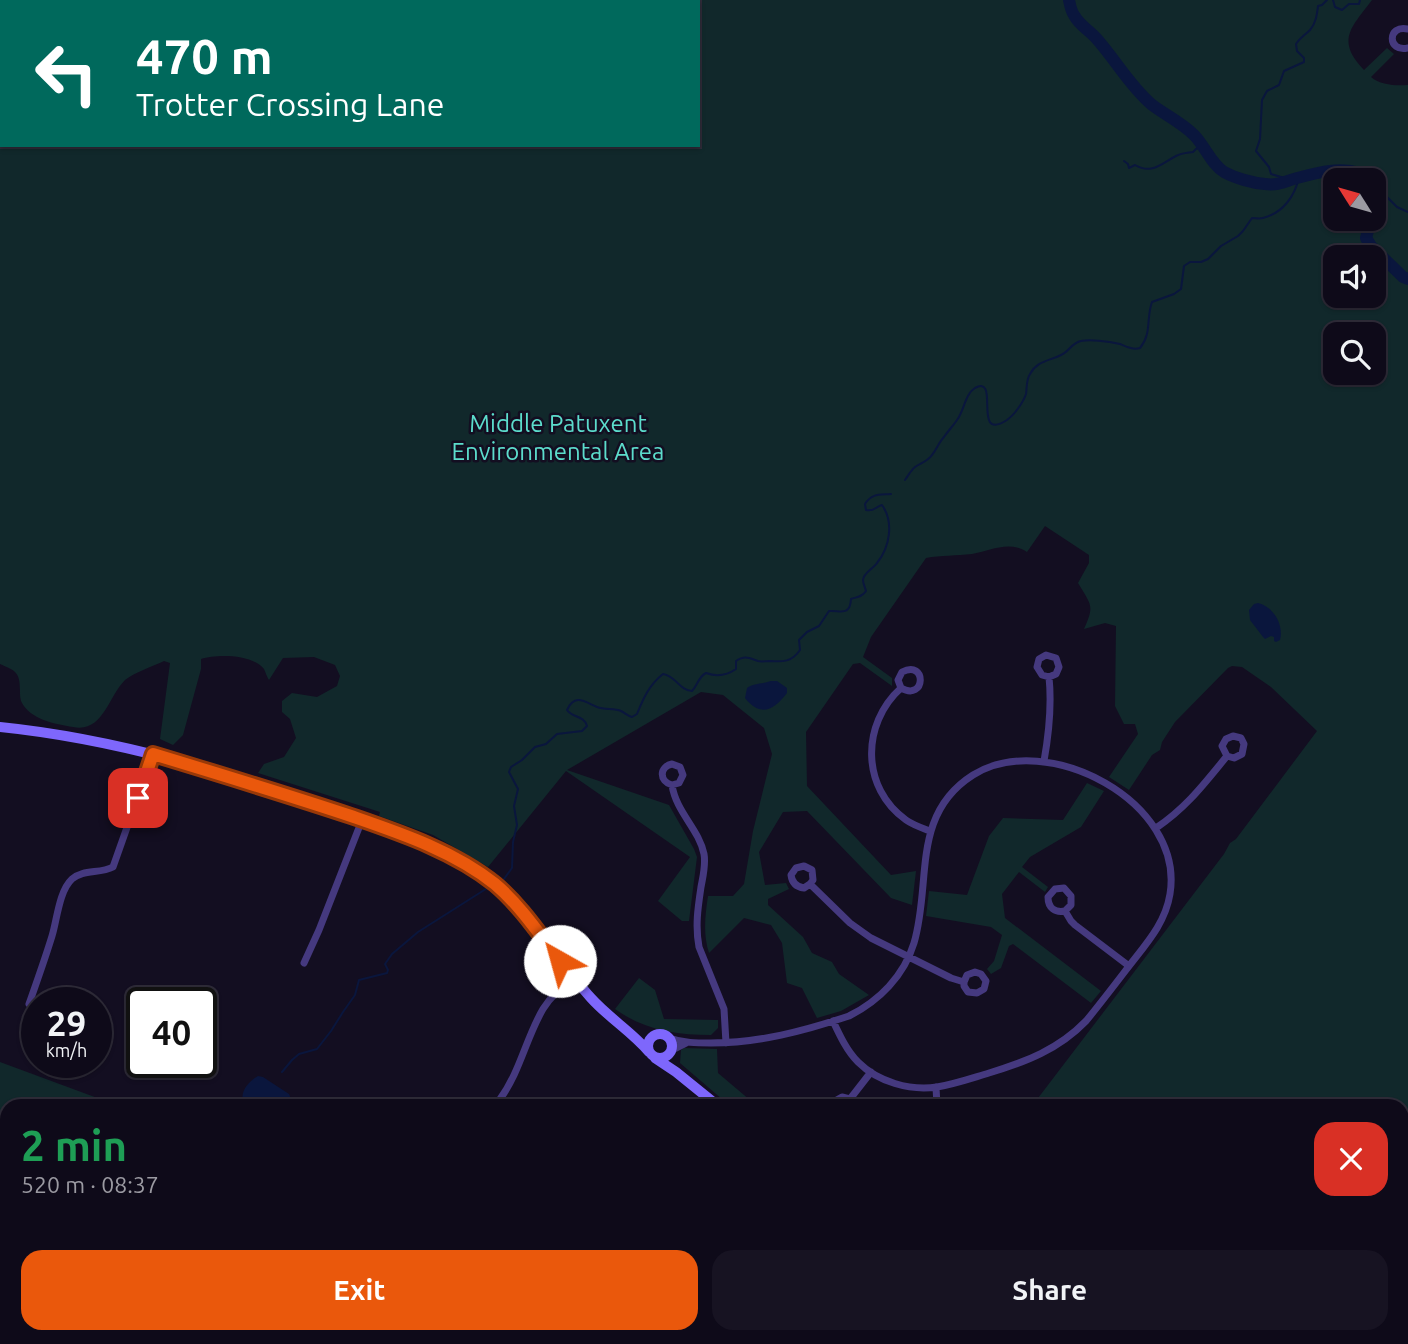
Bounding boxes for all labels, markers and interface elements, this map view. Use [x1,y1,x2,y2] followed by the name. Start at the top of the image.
[21,28,112,119] icon: left
[136,28,273,83] text: 470 m
[136,86,444,122] text: Trotter Crossing Lane
[1323,168,1386,231] north arrow
[1323,168,1386,385] map controls
[1323,245,1386,308] button: sound
[1323,322,1386,385] button: search
[452,410,664,465] park label: Middle Patuxent Environmental Area
[108,768,168,828] pin
[119,779,157,817] icon: arrive
[523,924,597,998] position arrow
[126,987,217,1078] speed limit sign: 40
[47,1003,86,1043] text: 29
[46,1040,87,1060] text: km/h
[21,1122,127,1169] text: 2 min
[1314,1122,1388,1196] button: close
[21,1172,159,1197] text: 520 m · 08:37
[21,1250,698,1330] button: Exit
[712,1250,1388,1330] button: Share

